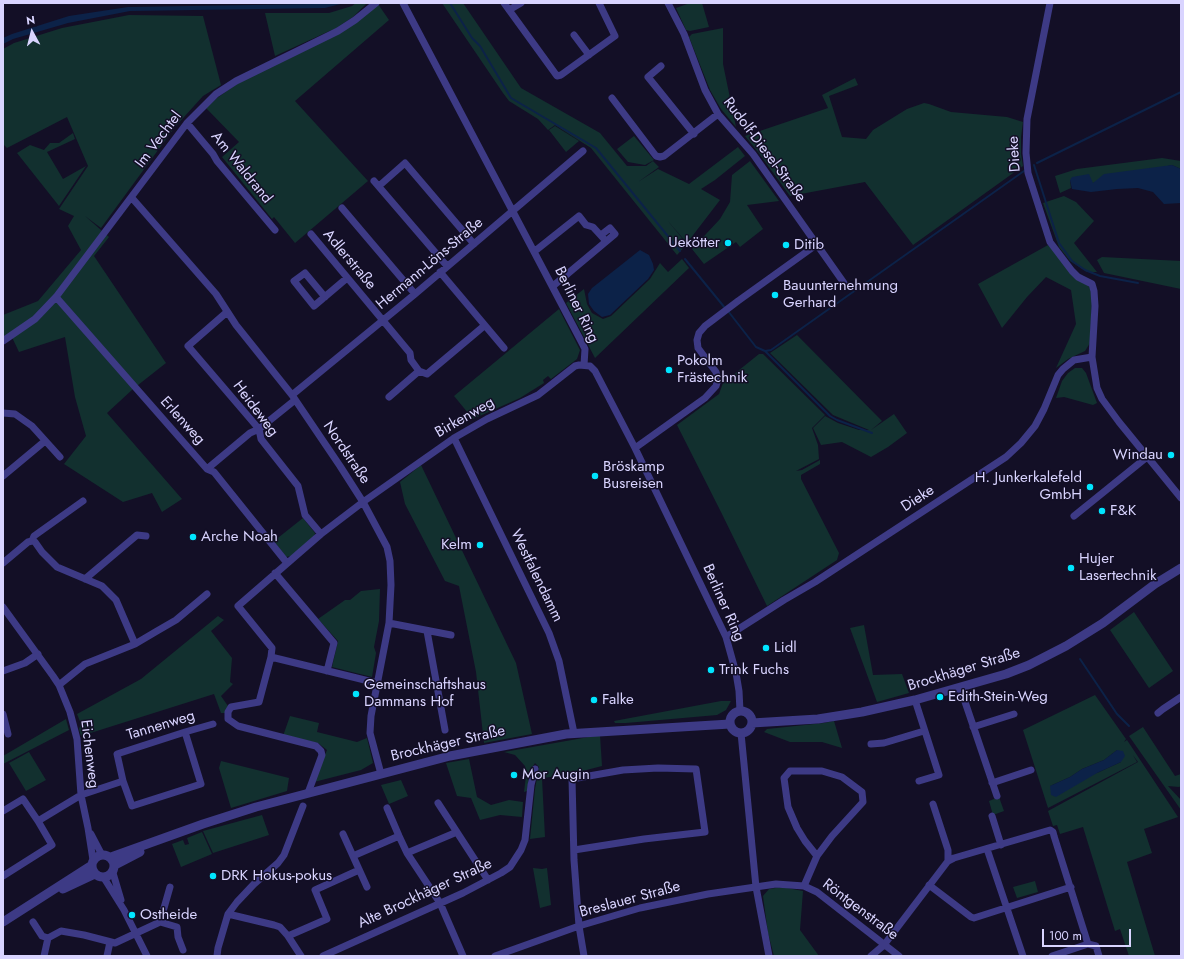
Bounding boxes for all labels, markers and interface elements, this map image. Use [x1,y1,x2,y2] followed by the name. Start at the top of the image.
[12,12,52,52] north arrow
[25,12,36,29] text: N
[719,94,809,206] street label: Rudolf-Diesel-Straße
[132,108,186,172] street label: Im Vechtel
[206,128,276,208] street label: Am Waldrand
[1005,135,1025,173] street label: Dieke
[373,214,487,314] street label: Hermann-Löns-Straße
[319,226,379,294] street label: Adlerstraße
[668,234,720,252] place label: Uekötter
[794,236,824,254] place label: Ditib
[723,238,733,248] marker: Uekötter
[781,240,791,250] marker: Ditib
[550,264,602,346] street label: Berliner Ring
[783,277,898,312] place label: Bauunternehmung Gerhard
[770,290,780,300] marker: Bauunternehmung Gerhard
[677,352,747,387] place label: Pokolm Frästechnik
[664,365,674,375] marker: Pokolm Frästechnik
[228,378,282,440] street label: Heideweg
[156,393,208,449] street label: Erlenweg
[432,394,498,442] street label: Birkenweg
[318,418,374,488] street label: Nordstraße
[1113,446,1163,464] place label: Windau
[1166,450,1176,460] marker: Windau
[603,458,665,493] place label: Bröskamp Busreisen
[975,469,1082,504] place label: H. Junkerkalefeld GmbH
[590,471,600,481] marker: Bröskamp Busreisen
[898,482,938,516] street label: Dieke
[1085,482,1095,492] marker: H. Junkerkalefeld GmbH
[1110,502,1136,520] place label: F&K
[1097,506,1107,516] marker: F&K
[506,527,566,625] street label: Westfalendamm
[201,528,278,546] place label: Arche Noah
[188,532,198,542] marker: Arche Noah
[441,536,472,554] place label: Kelm
[475,540,485,550] marker: Kelm
[1079,550,1157,585] place label: Hujer Lasertechnik
[698,562,748,644] street label: Berliner Ring
[1066,563,1076,573] marker: Hujer Lasertechnik
[774,639,797,657] place label: Lidl
[761,643,771,653] marker: Lidl
[906,644,1022,696] street label: Brockhäger Straße
[719,661,789,679] place label: Trink Fuchs
[706,665,716,675] marker: Trink Fuchs
[364,676,486,711] place label: Gemeinschaftshaus Dammans Hof
[948,688,1048,706] place label: Edith-Stein-Weg
[351,689,361,699] marker: Gemeinschaftshaus Dammans Hof
[602,691,634,709] place label: Falke
[935,692,945,702] marker: Edith-Stein-Weg
[589,695,599,705] marker: Falke
[125,707,197,745] street label: Tannenweg
[76,719,102,789] street label: Eichenweg
[389,722,507,766] street label: Brockhäger Straße
[522,766,590,784] place label: Mor Augin
[509,770,519,780] marker: Mor Augin
[355,855,495,933] street label: Alte Brockhäger Straße
[221,867,332,885] place label: DRK Hokus-pokus
[208,871,218,881] marker: DRK Hokus-pokus
[818,876,902,944] street label: Röntgenstraße
[578,878,682,922] street label: Breslauer Straße
[140,906,197,924] place label: Ostheide
[127,910,137,920] marker: Ostheide
[1044,921,1133,947] scale bar
[1049,927,1082,945] text: 100 m

